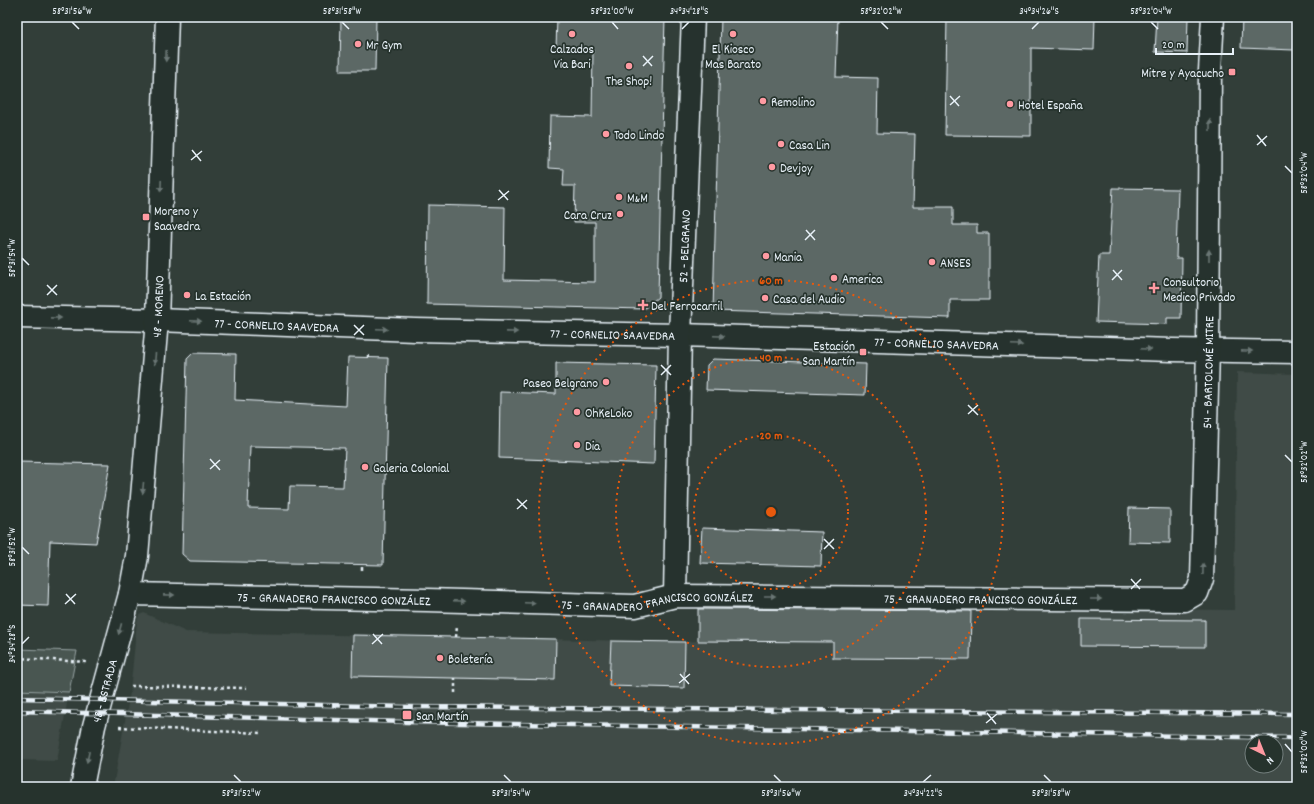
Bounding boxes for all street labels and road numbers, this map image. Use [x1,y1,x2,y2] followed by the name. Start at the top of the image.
[675,209,697,283] street label: 52 - BELGRANO
[149,275,170,339] street label: 48 - MORENO
[214,315,340,339] street label: 77 - CORNELIO SAAVEDRA
[1199,316,1220,429] street label: 54 - BARTOLOMÉ MITRE
[550,326,675,347] street label: 77 - CORNELIO SAAVEDRA
[874,334,999,357] street label: 77 - CORNELIO SAAVEDRA
[237,589,431,612] street label: 75 - GRANADERO FRANCISCO GONZÁLEZ
[561,589,754,618] street label: 75 - GRANADERO FRANCISCO GONZÁLEZ
[884,591,1078,611] street label: 75 - GRANADERO FRANCISCO GONZÁLEZ
[88,657,124,725] street label: 48 - ESTRADA

